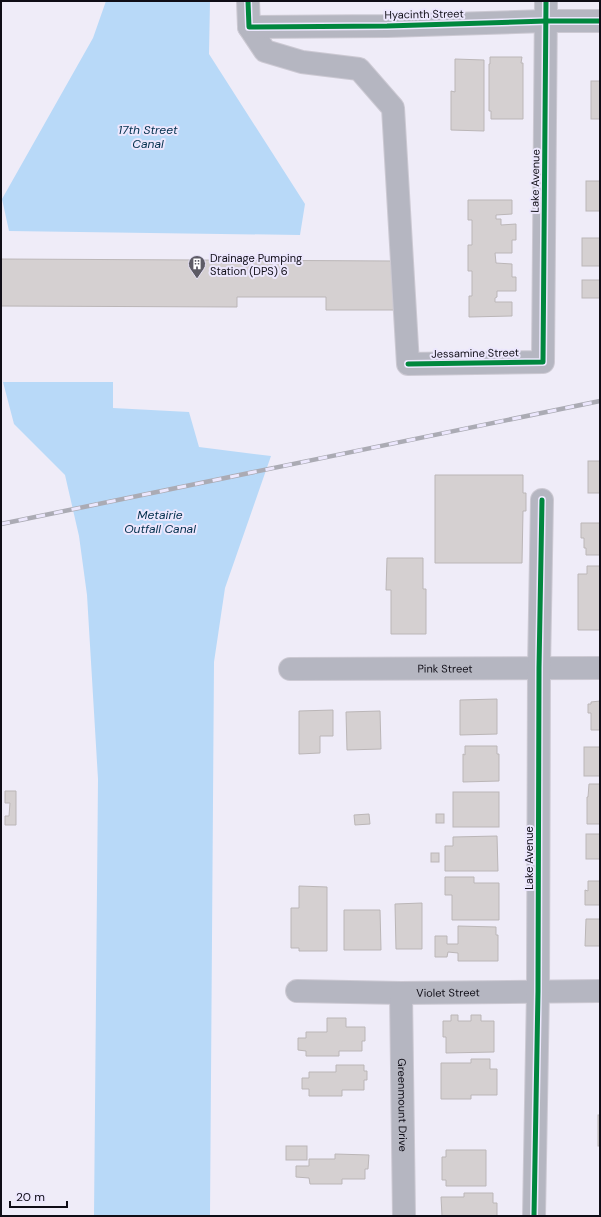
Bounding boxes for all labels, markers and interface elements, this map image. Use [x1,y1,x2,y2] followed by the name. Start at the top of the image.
[384,6,464,22] street label: Hyacinth Street
[118,122,178,152] water label: 17th Street Canal
[527,149,543,213] street label: Lake Avenue
[210,251,302,278] place label: Drainage Pumping Station (DPS) 6
[187,254,207,279] building icon: Drainage Pumping Station (DPS) 6
[431,345,519,361] street label: Jessamine Street
[124,507,196,537] water label: Metairie Outfall Canal
[417,661,473,676] street label: Pink Street
[522,826,536,890] street label: Lake Avenue
[416,985,480,1000] street label: Violet Street
[395,1058,410,1152] street label: Greenmount Drive
[10,1183,67,1209] scale bar
[16,1189,45,1205] text: 20 m

